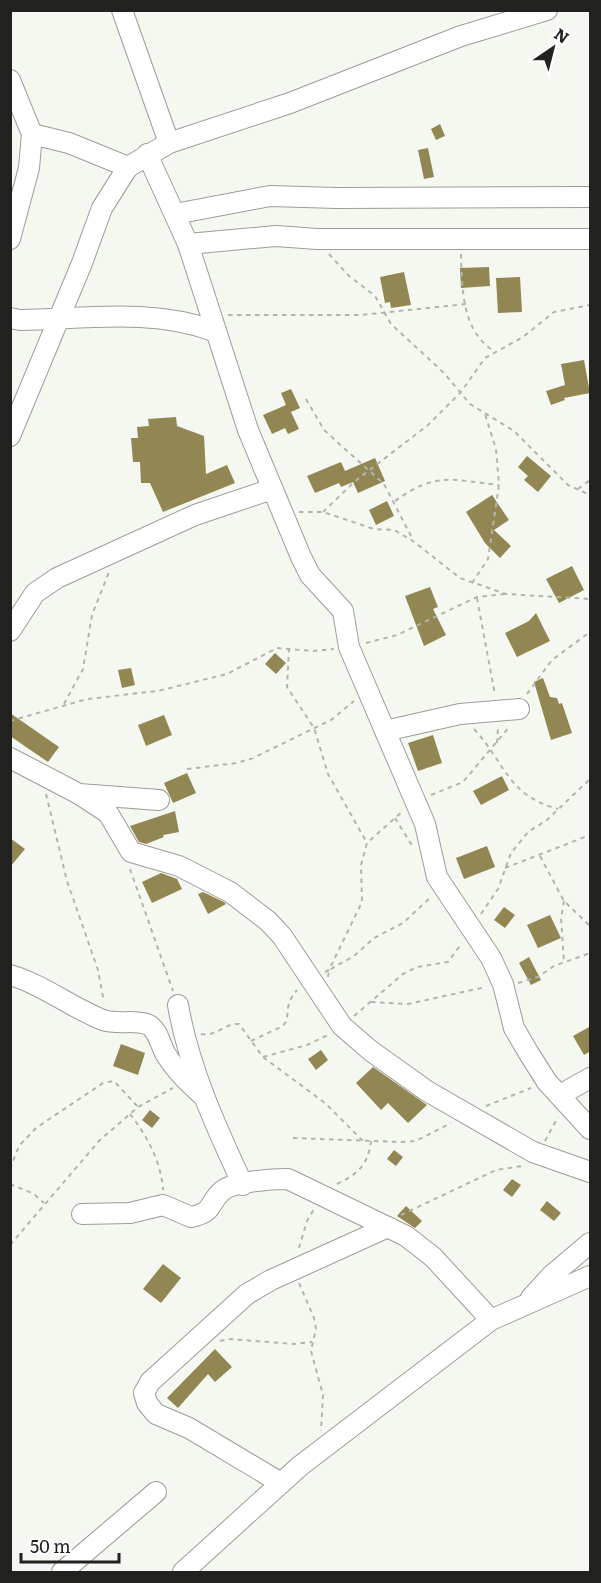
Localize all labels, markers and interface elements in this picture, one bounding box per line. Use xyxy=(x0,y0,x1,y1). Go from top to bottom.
north arrow xyxy=(523,18,583,78)
text: N xyxy=(550,21,575,49)
scale bar xyxy=(21,1526,118,1564)
text: 50 m xyxy=(30,1532,71,1559)

